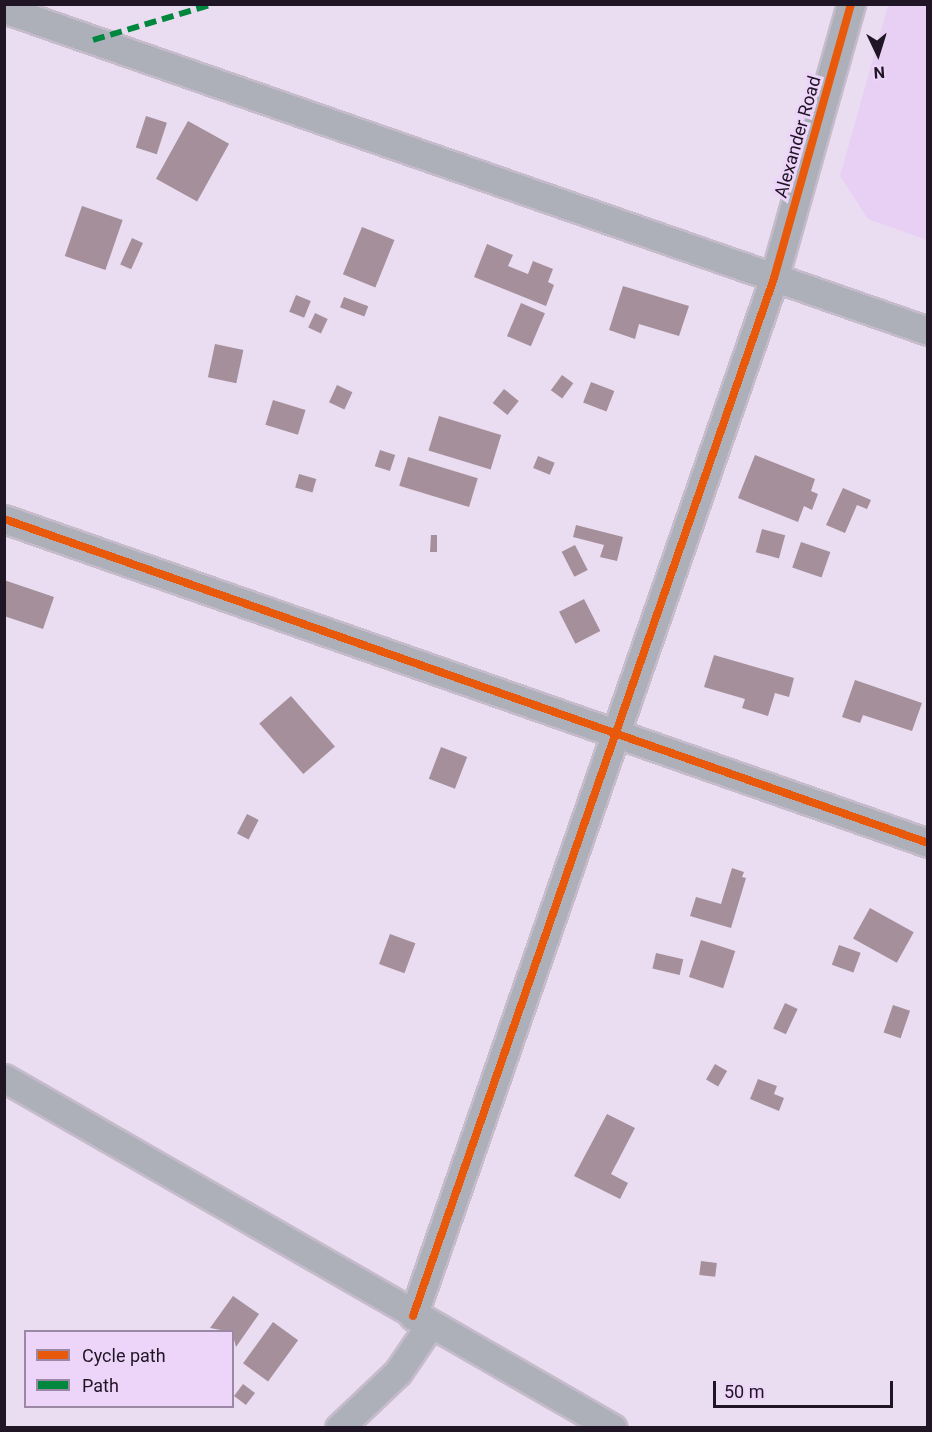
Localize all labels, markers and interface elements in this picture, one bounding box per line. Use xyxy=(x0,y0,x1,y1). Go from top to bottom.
north arrow xyxy=(848,24,908,84)
text: N xyxy=(873,63,886,82)
street label: Alexander Road xyxy=(770,74,826,200)
legend xyxy=(24,1330,234,1408)
text: Cycle path xyxy=(82,1345,166,1366)
scale bar xyxy=(716,1369,896,1407)
text: Path xyxy=(82,1375,119,1396)
text: 50 m xyxy=(724,1381,764,1402)

